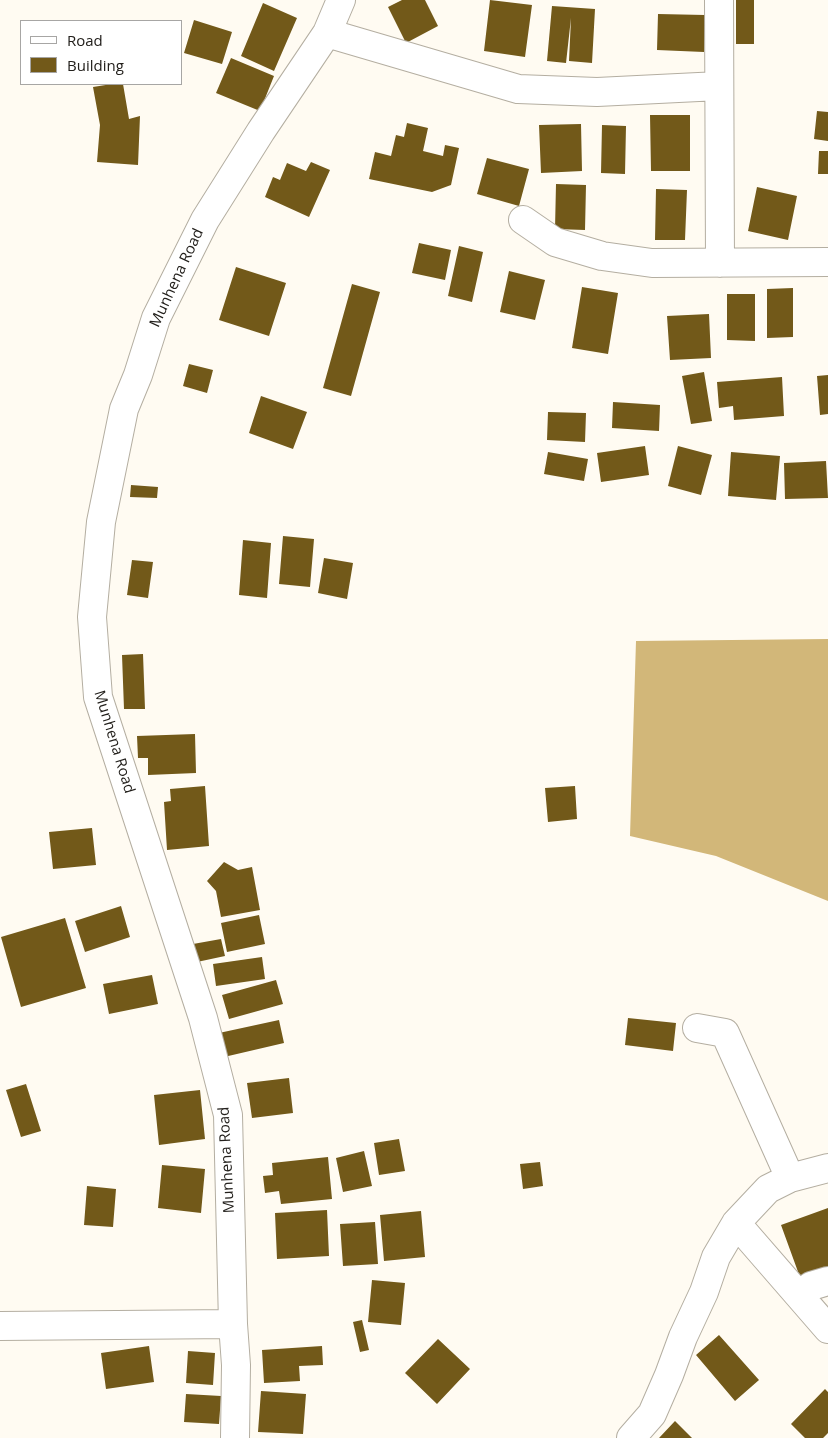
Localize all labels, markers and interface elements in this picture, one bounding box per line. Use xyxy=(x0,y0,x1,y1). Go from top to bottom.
legend xyxy=(20,20,182,85)
text: Road xyxy=(67,30,103,50)
text: Building xyxy=(67,55,124,75)
street label: Munhena Road xyxy=(146,226,208,330)
street label: Munhena Road xyxy=(90,688,138,796)
street label: Munhena Road xyxy=(215,1106,239,1214)

